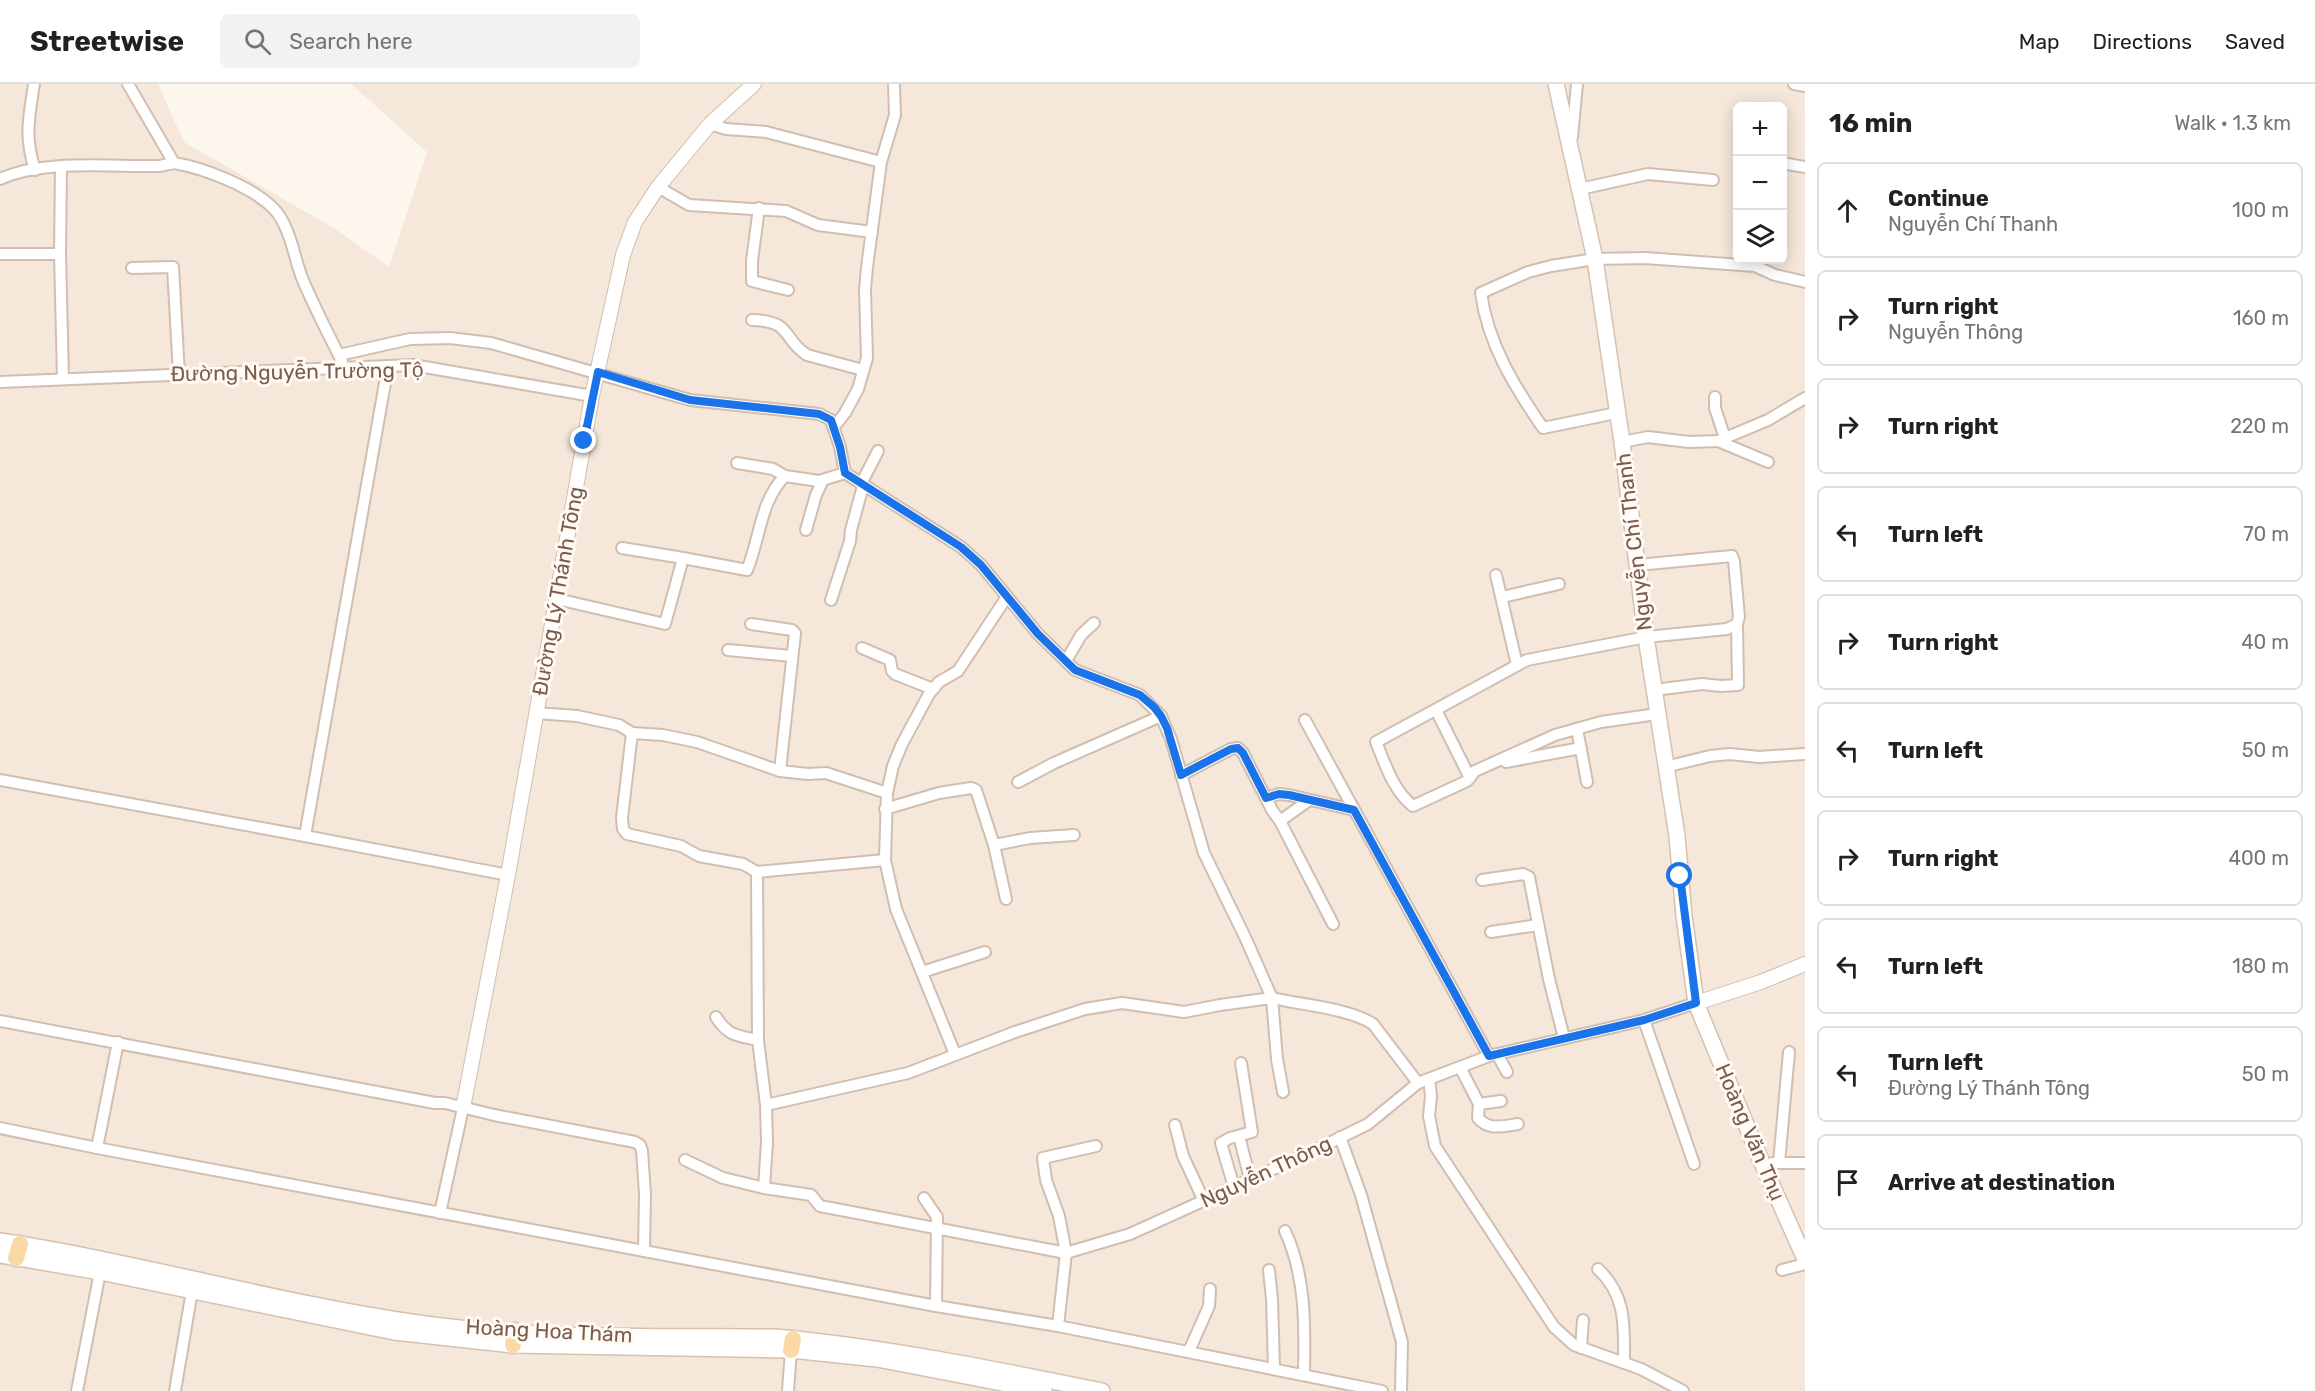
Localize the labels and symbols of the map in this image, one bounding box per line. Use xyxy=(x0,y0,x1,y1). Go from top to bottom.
street label: Đường Nguyễn Trường Tộ xyxy=(170,357,424,386)
route end xyxy=(570,427,596,453)
street label: Nguyễn Chí Thanh xyxy=(1610,452,1657,632)
street label: Đường Lý Thánh Tông xyxy=(527,484,588,698)
route start xyxy=(1666,862,1692,888)
street label: Hoàng Văn Thụ xyxy=(1710,1060,1791,1204)
street label: Nguyễn Thông xyxy=(1196,1130,1335,1213)
street label: Hoàng Hoa Thám xyxy=(465,1314,633,1347)

